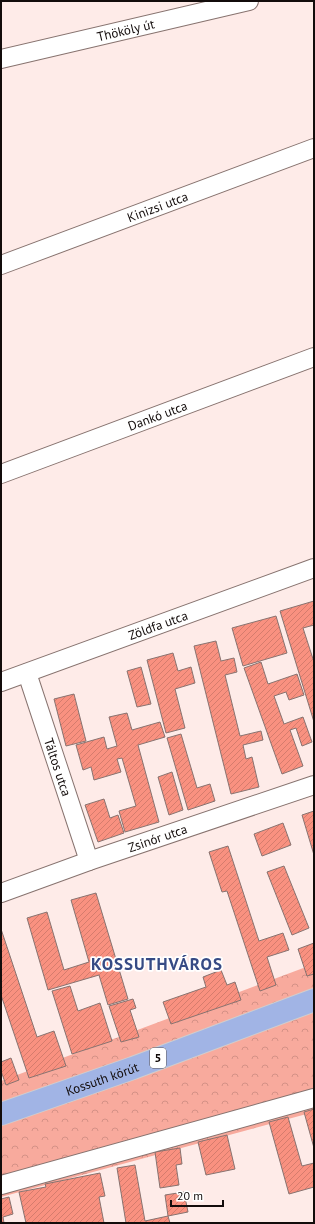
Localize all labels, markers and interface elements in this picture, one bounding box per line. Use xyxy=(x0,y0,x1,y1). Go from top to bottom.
street label: Thököly út xyxy=(95,15,157,45)
street label: Kinizsi utca xyxy=(125,188,191,226)
street label: Dankó utca xyxy=(125,397,190,435)
street label: Zöldfa utca xyxy=(126,607,190,644)
street label: Táltos utca xyxy=(40,736,75,798)
street label: Zsinór utca xyxy=(126,820,190,856)
district label: KOSSUTHVÁROS xyxy=(91,953,223,975)
road number: 5 xyxy=(150,1048,166,1068)
street label: Kossuth körút xyxy=(63,1058,142,1100)
scale bar xyxy=(171,1182,223,1208)
text: 20 m xyxy=(177,1188,203,1203)

